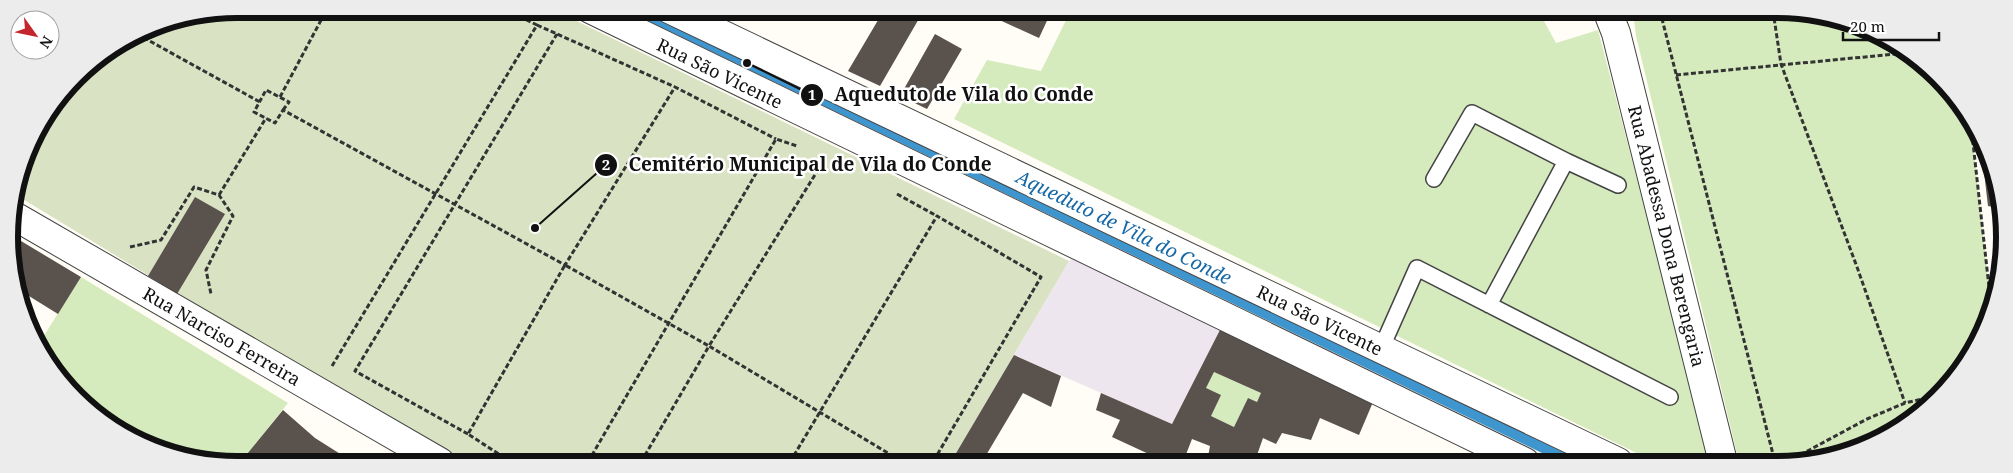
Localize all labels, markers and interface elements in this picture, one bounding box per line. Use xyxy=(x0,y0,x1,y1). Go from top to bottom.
north arrow xyxy=(10,10,60,60)
scale bar xyxy=(1843,10,1939,42)
text: 20 m xyxy=(1850,16,1885,36)
street label: Rua São Vicente xyxy=(653,32,787,114)
text: N xyxy=(35,33,57,52)
callout: Aqueduto de Vila do Conde xyxy=(799,78,1103,112)
text: Aqueduto de Vila do Conde xyxy=(834,81,1094,107)
text: 1 xyxy=(808,84,816,104)
street label: Rua Abadessa Dona Berengaria xyxy=(1623,103,1711,369)
callout: Cemitério Municipal de Vila do Conde xyxy=(594,148,1002,182)
text: Cemitério Municipal de Vila do Conde xyxy=(628,151,992,177)
text: 2 xyxy=(602,154,610,174)
water label: Aqueduto de Vila do Conde xyxy=(1010,163,1236,291)
street label: Rua São Vicente xyxy=(1253,279,1387,361)
street label: Rua Narciso Ferreira xyxy=(139,281,305,391)

